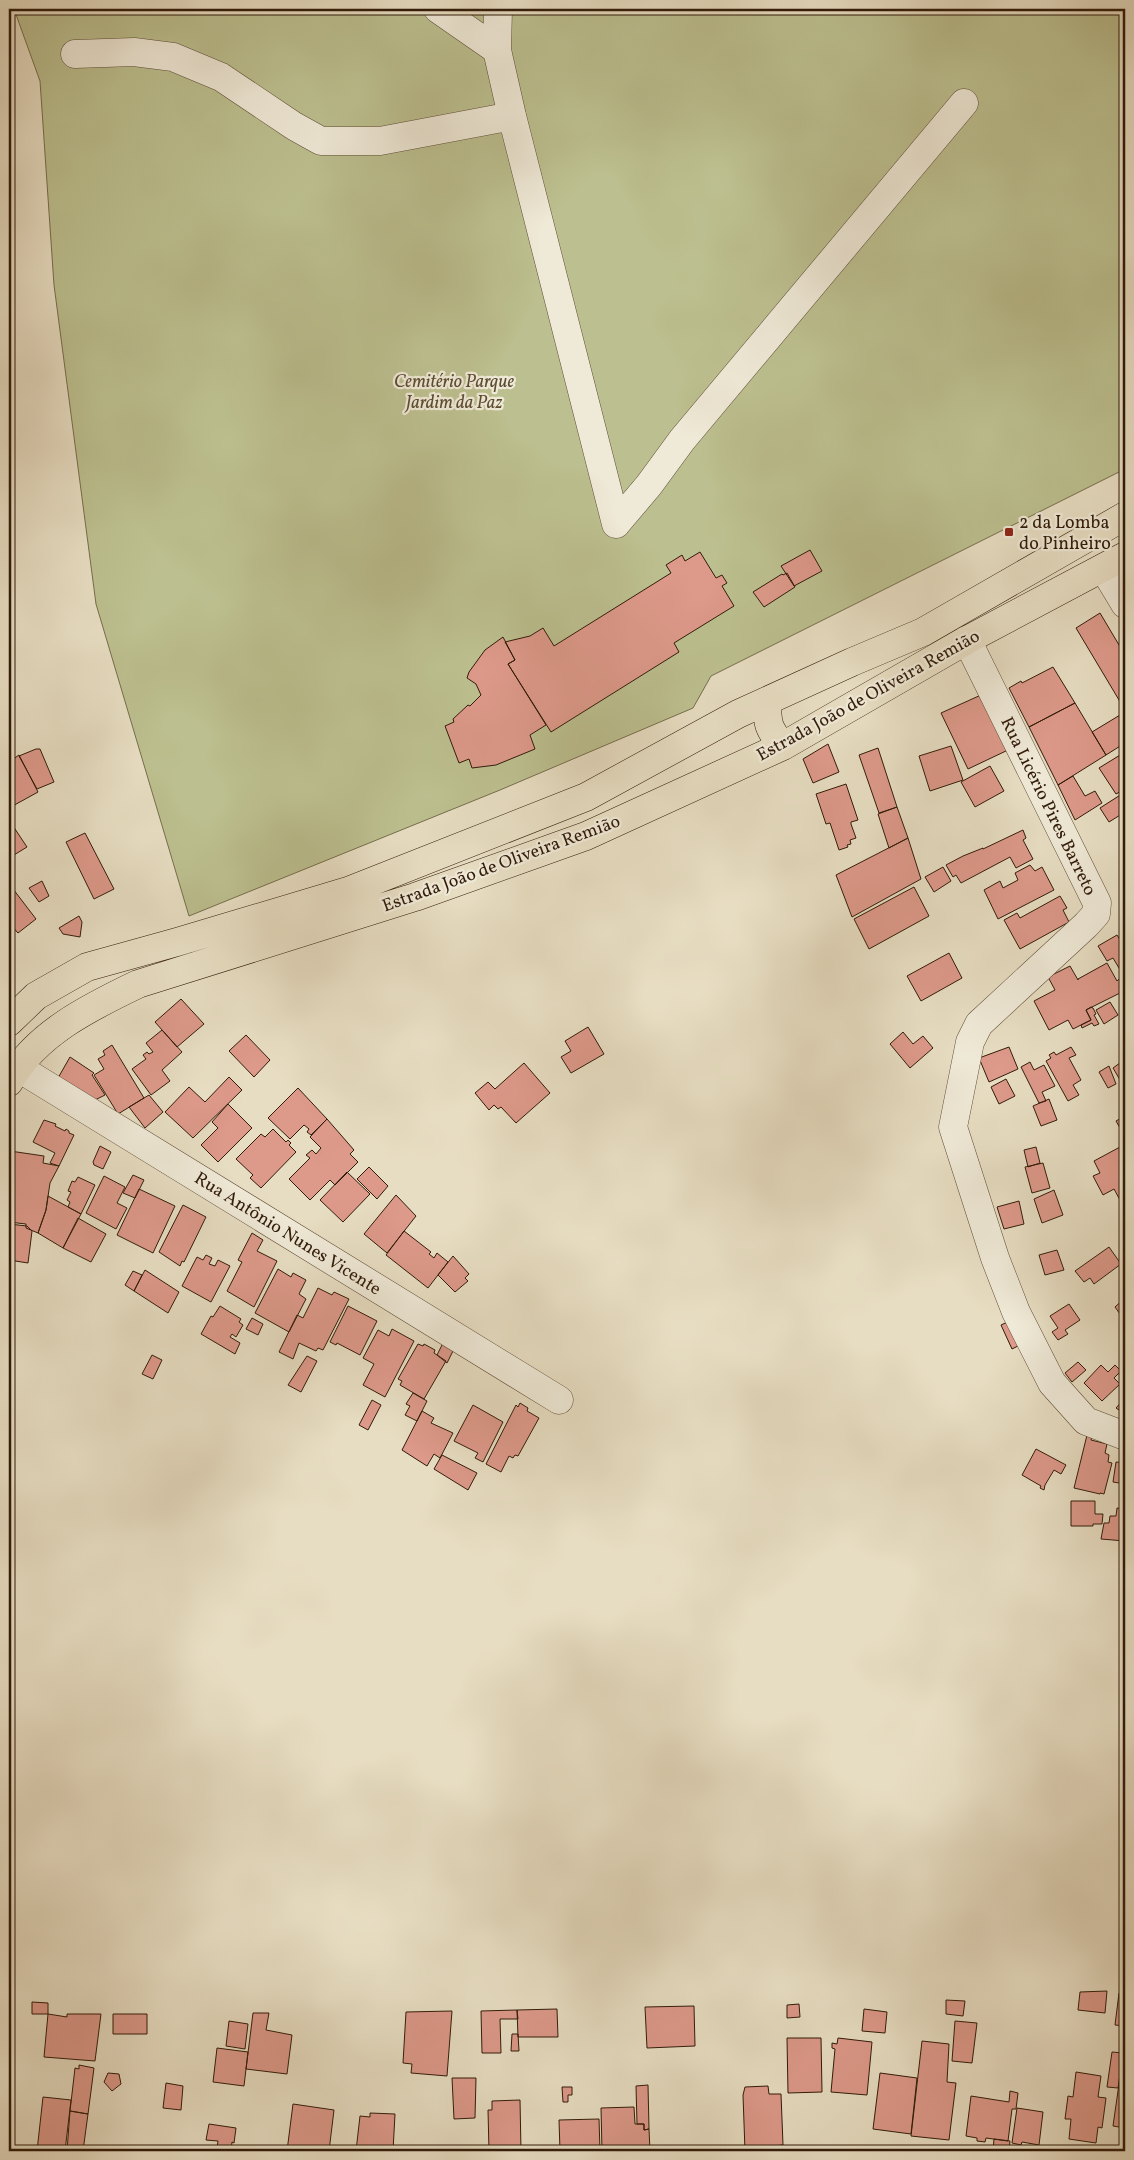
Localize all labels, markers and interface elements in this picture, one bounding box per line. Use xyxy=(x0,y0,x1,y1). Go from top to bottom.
park label: Cemitério Parque Jardim da Paz xyxy=(394,370,515,416)
place label: 2 da Lomba do Pinheiro xyxy=(1019,511,1111,557)
marker: 2 da Lomba do Pinheiro xyxy=(1003,526,1015,538)
street label: Estrada João de Oliveira Remião xyxy=(753,624,985,768)
street label: Rua Licério Pires Barreto xyxy=(993,713,1102,900)
street label: Estrada João de Oliveira Remião xyxy=(379,810,624,919)
street label: Rua Antônio Nunes Vicente xyxy=(189,1166,385,1302)

